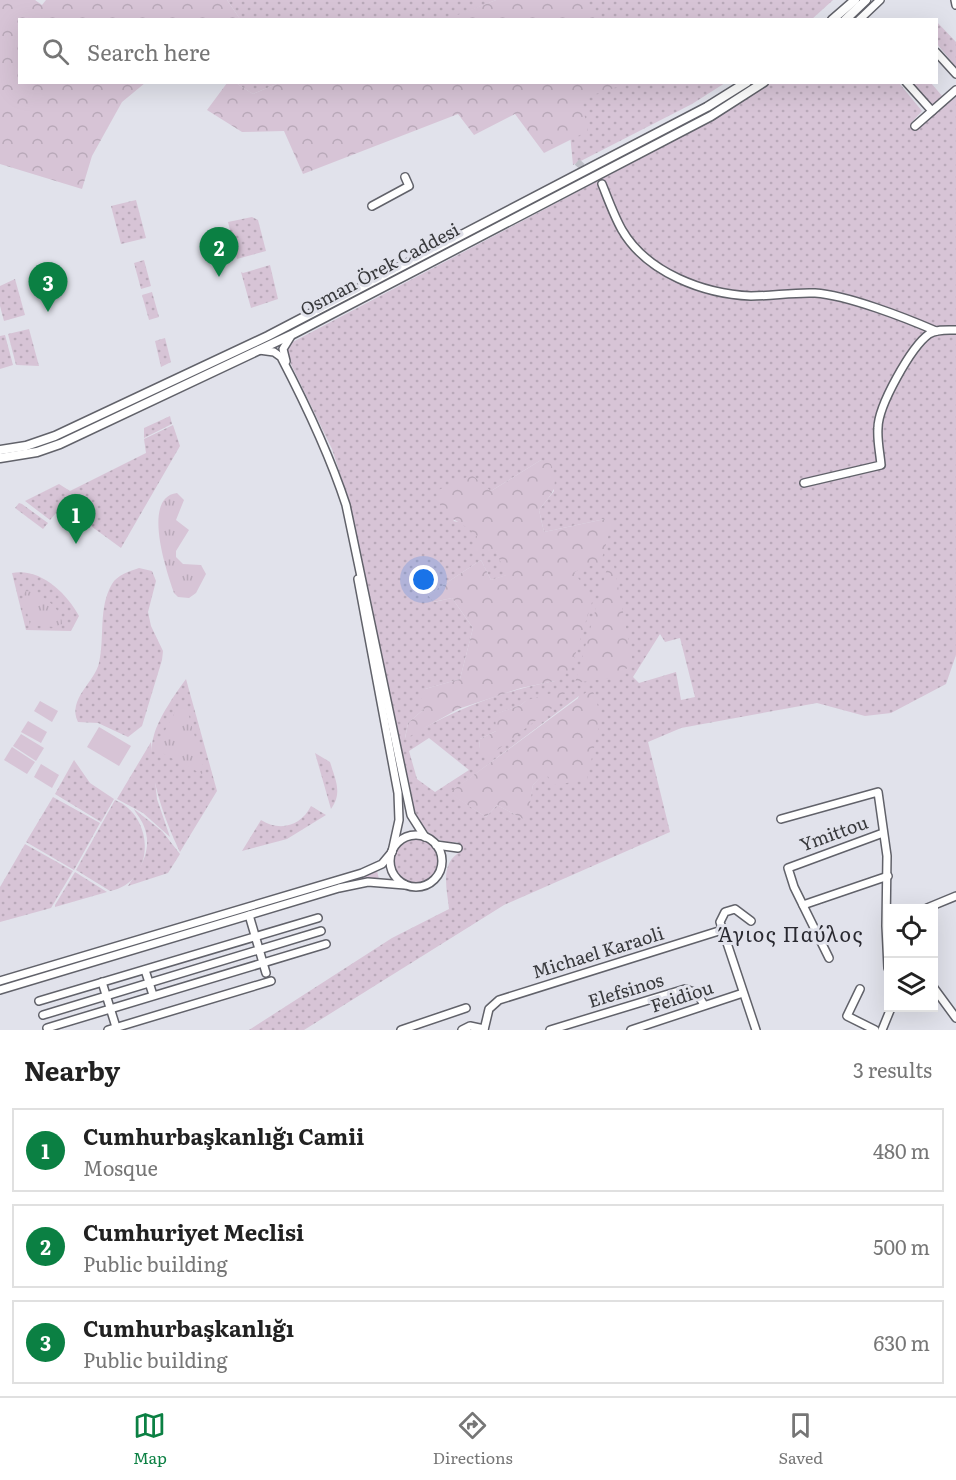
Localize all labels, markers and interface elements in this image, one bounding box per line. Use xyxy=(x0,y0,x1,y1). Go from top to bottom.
search box xyxy=(18,18,938,84)
icon: search xyxy=(39,35,72,68)
text: Search here xyxy=(87,35,210,68)
street label: Osman Örek Caddesi xyxy=(295,215,464,322)
pin: 2 xyxy=(200,228,238,277)
pin: 3 xyxy=(28,262,68,312)
pin: 1 xyxy=(56,494,96,544)
your location xyxy=(409,565,438,594)
street label: Ymittou xyxy=(796,808,871,857)
map controls xyxy=(884,904,938,1012)
button: locate xyxy=(884,904,938,958)
district label: Άγιος Παύλος xyxy=(718,918,864,948)
street label: Michael Karaoli xyxy=(529,919,667,984)
button: layers xyxy=(884,958,938,1012)
street label: Elefsinos xyxy=(584,965,667,1014)
street label: Feidiou xyxy=(647,973,716,1018)
text: Nearby xyxy=(24,1050,120,1089)
text: 3 results xyxy=(853,1054,932,1084)
text: Cumhurbaşkanlığı Camii xyxy=(83,1119,364,1152)
text: 1 xyxy=(41,1135,50,1165)
text: 480 m xyxy=(873,1135,930,1165)
text: Mosque xyxy=(83,1152,158,1182)
text: Cumhuriyet Meclisi xyxy=(83,1215,304,1248)
text: 2 xyxy=(40,1231,51,1261)
text: 500 m xyxy=(873,1231,930,1261)
text: Public building xyxy=(83,1248,228,1278)
text: Cumhurbaşkanlığı xyxy=(83,1311,294,1344)
text: 3 xyxy=(40,1327,51,1357)
text: 630 m xyxy=(873,1327,930,1357)
text: Public building xyxy=(83,1344,228,1374)
tab: Map xyxy=(133,1409,167,1469)
tab: Directions xyxy=(433,1409,513,1469)
tab: Saved xyxy=(779,1409,823,1469)

